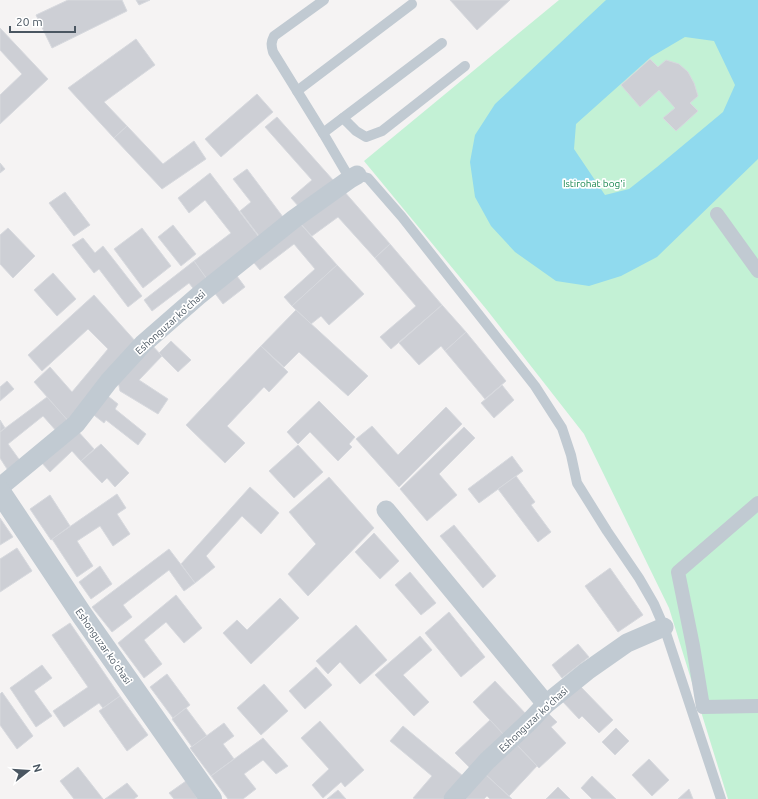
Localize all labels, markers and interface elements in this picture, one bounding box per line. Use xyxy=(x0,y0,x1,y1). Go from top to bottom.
scale bar xyxy=(10,8,75,34)
text: 20 m xyxy=(16,15,43,28)
park label: Istirohat bog'i xyxy=(563,178,625,189)
street label: Eshonguzar ko'chasi xyxy=(133,288,207,356)
street label: Eshonguzar ko'chasi xyxy=(73,606,134,686)
street label: Eshonguzar ko'chasi xyxy=(497,685,570,754)
north arrow xyxy=(8,751,48,791)
text: N xyxy=(31,762,45,774)

